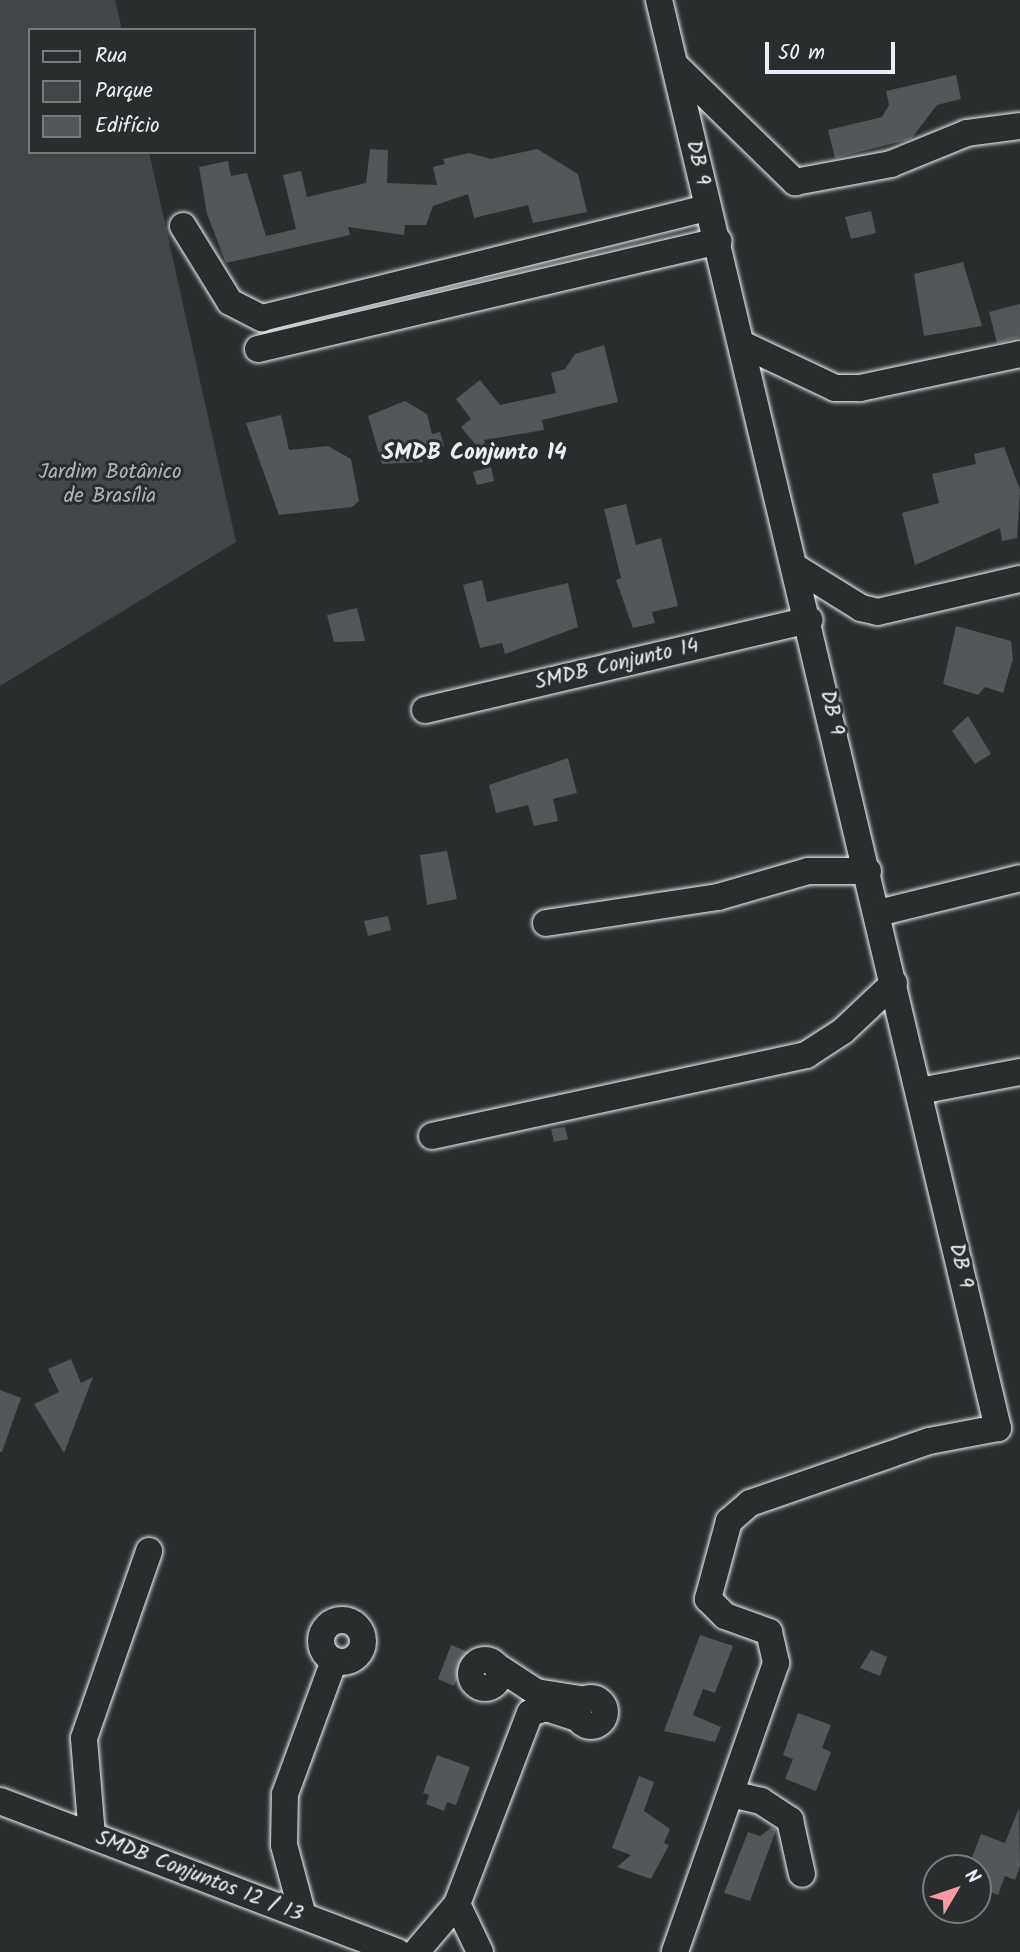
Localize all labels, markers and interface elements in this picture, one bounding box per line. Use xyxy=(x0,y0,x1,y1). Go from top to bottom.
legend xyxy=(28,28,256,154)
scale bar xyxy=(768,28,898,72)
text: 50 m xyxy=(778,37,825,70)
text: Rua xyxy=(95,40,127,73)
text: Parque xyxy=(95,75,153,108)
text: Edifício xyxy=(95,110,160,143)
street label: DB 9 xyxy=(680,138,714,188)
district label: SMDB Conjunto 14 xyxy=(381,439,567,467)
park label: Jardim Botânico de Brasília xyxy=(38,460,182,510)
street label: SMDB Conjunto 14 xyxy=(533,634,701,696)
street label: DB 9 xyxy=(814,688,848,738)
street label: DB 9 xyxy=(943,1241,977,1291)
street label: SMDB Conjuntos 12 / 13 xyxy=(92,1826,306,1928)
north arrow xyxy=(922,1854,992,1924)
text: N xyxy=(956,1863,987,1891)

